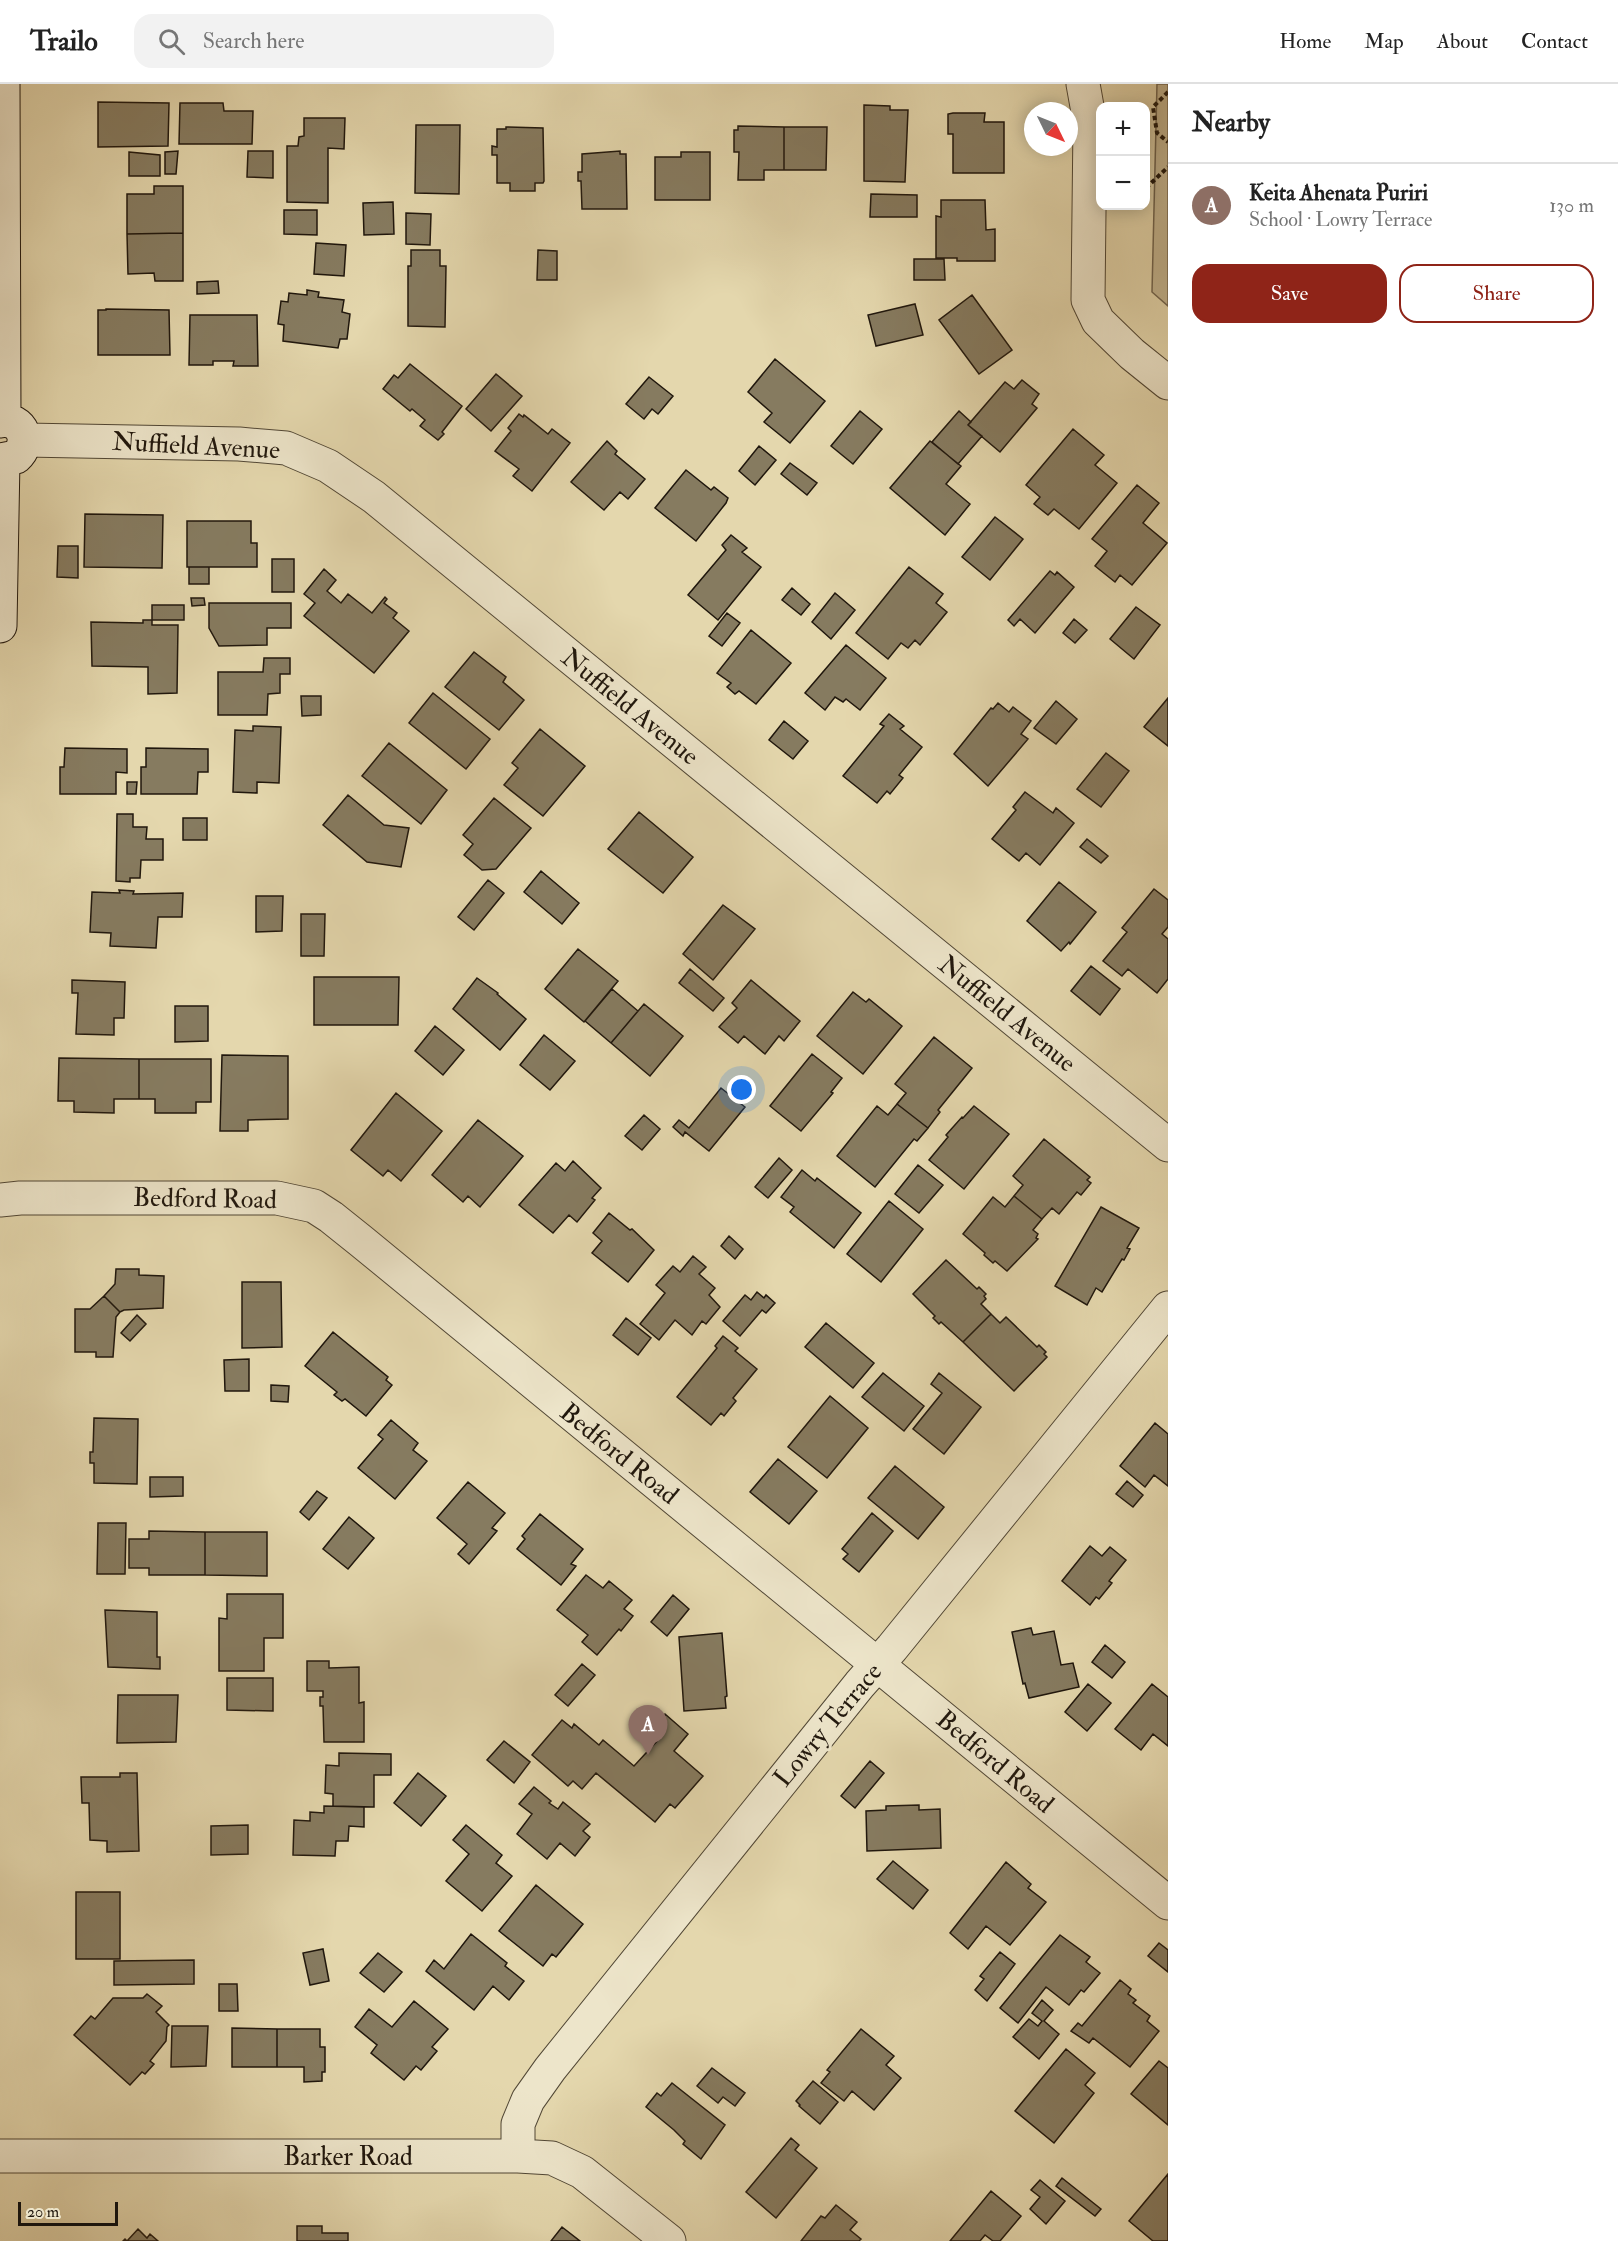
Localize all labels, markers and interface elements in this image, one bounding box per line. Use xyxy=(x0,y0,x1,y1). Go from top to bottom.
search box xyxy=(134,14,554,68)
text: Trailo xyxy=(30,24,98,59)
icon: search xyxy=(155,25,188,58)
text: Search here xyxy=(203,27,304,55)
text: Home xyxy=(1279,28,1331,55)
text: Map xyxy=(1364,28,1404,55)
text: About xyxy=(1437,28,1488,55)
text: Contact xyxy=(1521,28,1588,55)
north arrow xyxy=(1024,102,1078,156)
map controls xyxy=(1096,102,1150,210)
button: + xyxy=(1096,102,1150,156)
text: Nearby xyxy=(1192,107,1270,139)
button: − xyxy=(1096,156,1150,210)
text: Keita Ahenata Puriri xyxy=(1249,179,1428,207)
text: A xyxy=(1205,193,1218,218)
text: 130 m xyxy=(1549,193,1594,218)
text: School · Lowry Terrace xyxy=(1249,207,1432,232)
button: Save xyxy=(1192,264,1387,323)
button: Share xyxy=(1399,264,1594,323)
street label: Nuffield Avenue xyxy=(111,426,281,466)
street label: Nuffield Avenue xyxy=(555,642,705,772)
street label: Nuffield Avenue xyxy=(932,949,1082,1079)
your location xyxy=(727,1075,756,1104)
street label: Bedford Road xyxy=(133,1182,277,1216)
street label: Bedford Road xyxy=(553,1396,685,1512)
street label: Lowry Terrace xyxy=(767,1656,889,1794)
street label: Bedford Road xyxy=(930,1704,1060,1821)
pin: A xyxy=(628,1706,668,1755)
street label: Barker Road xyxy=(283,2141,413,2173)
scale bar xyxy=(18,2199,118,2226)
text: 20 m xyxy=(27,2202,59,2222)

